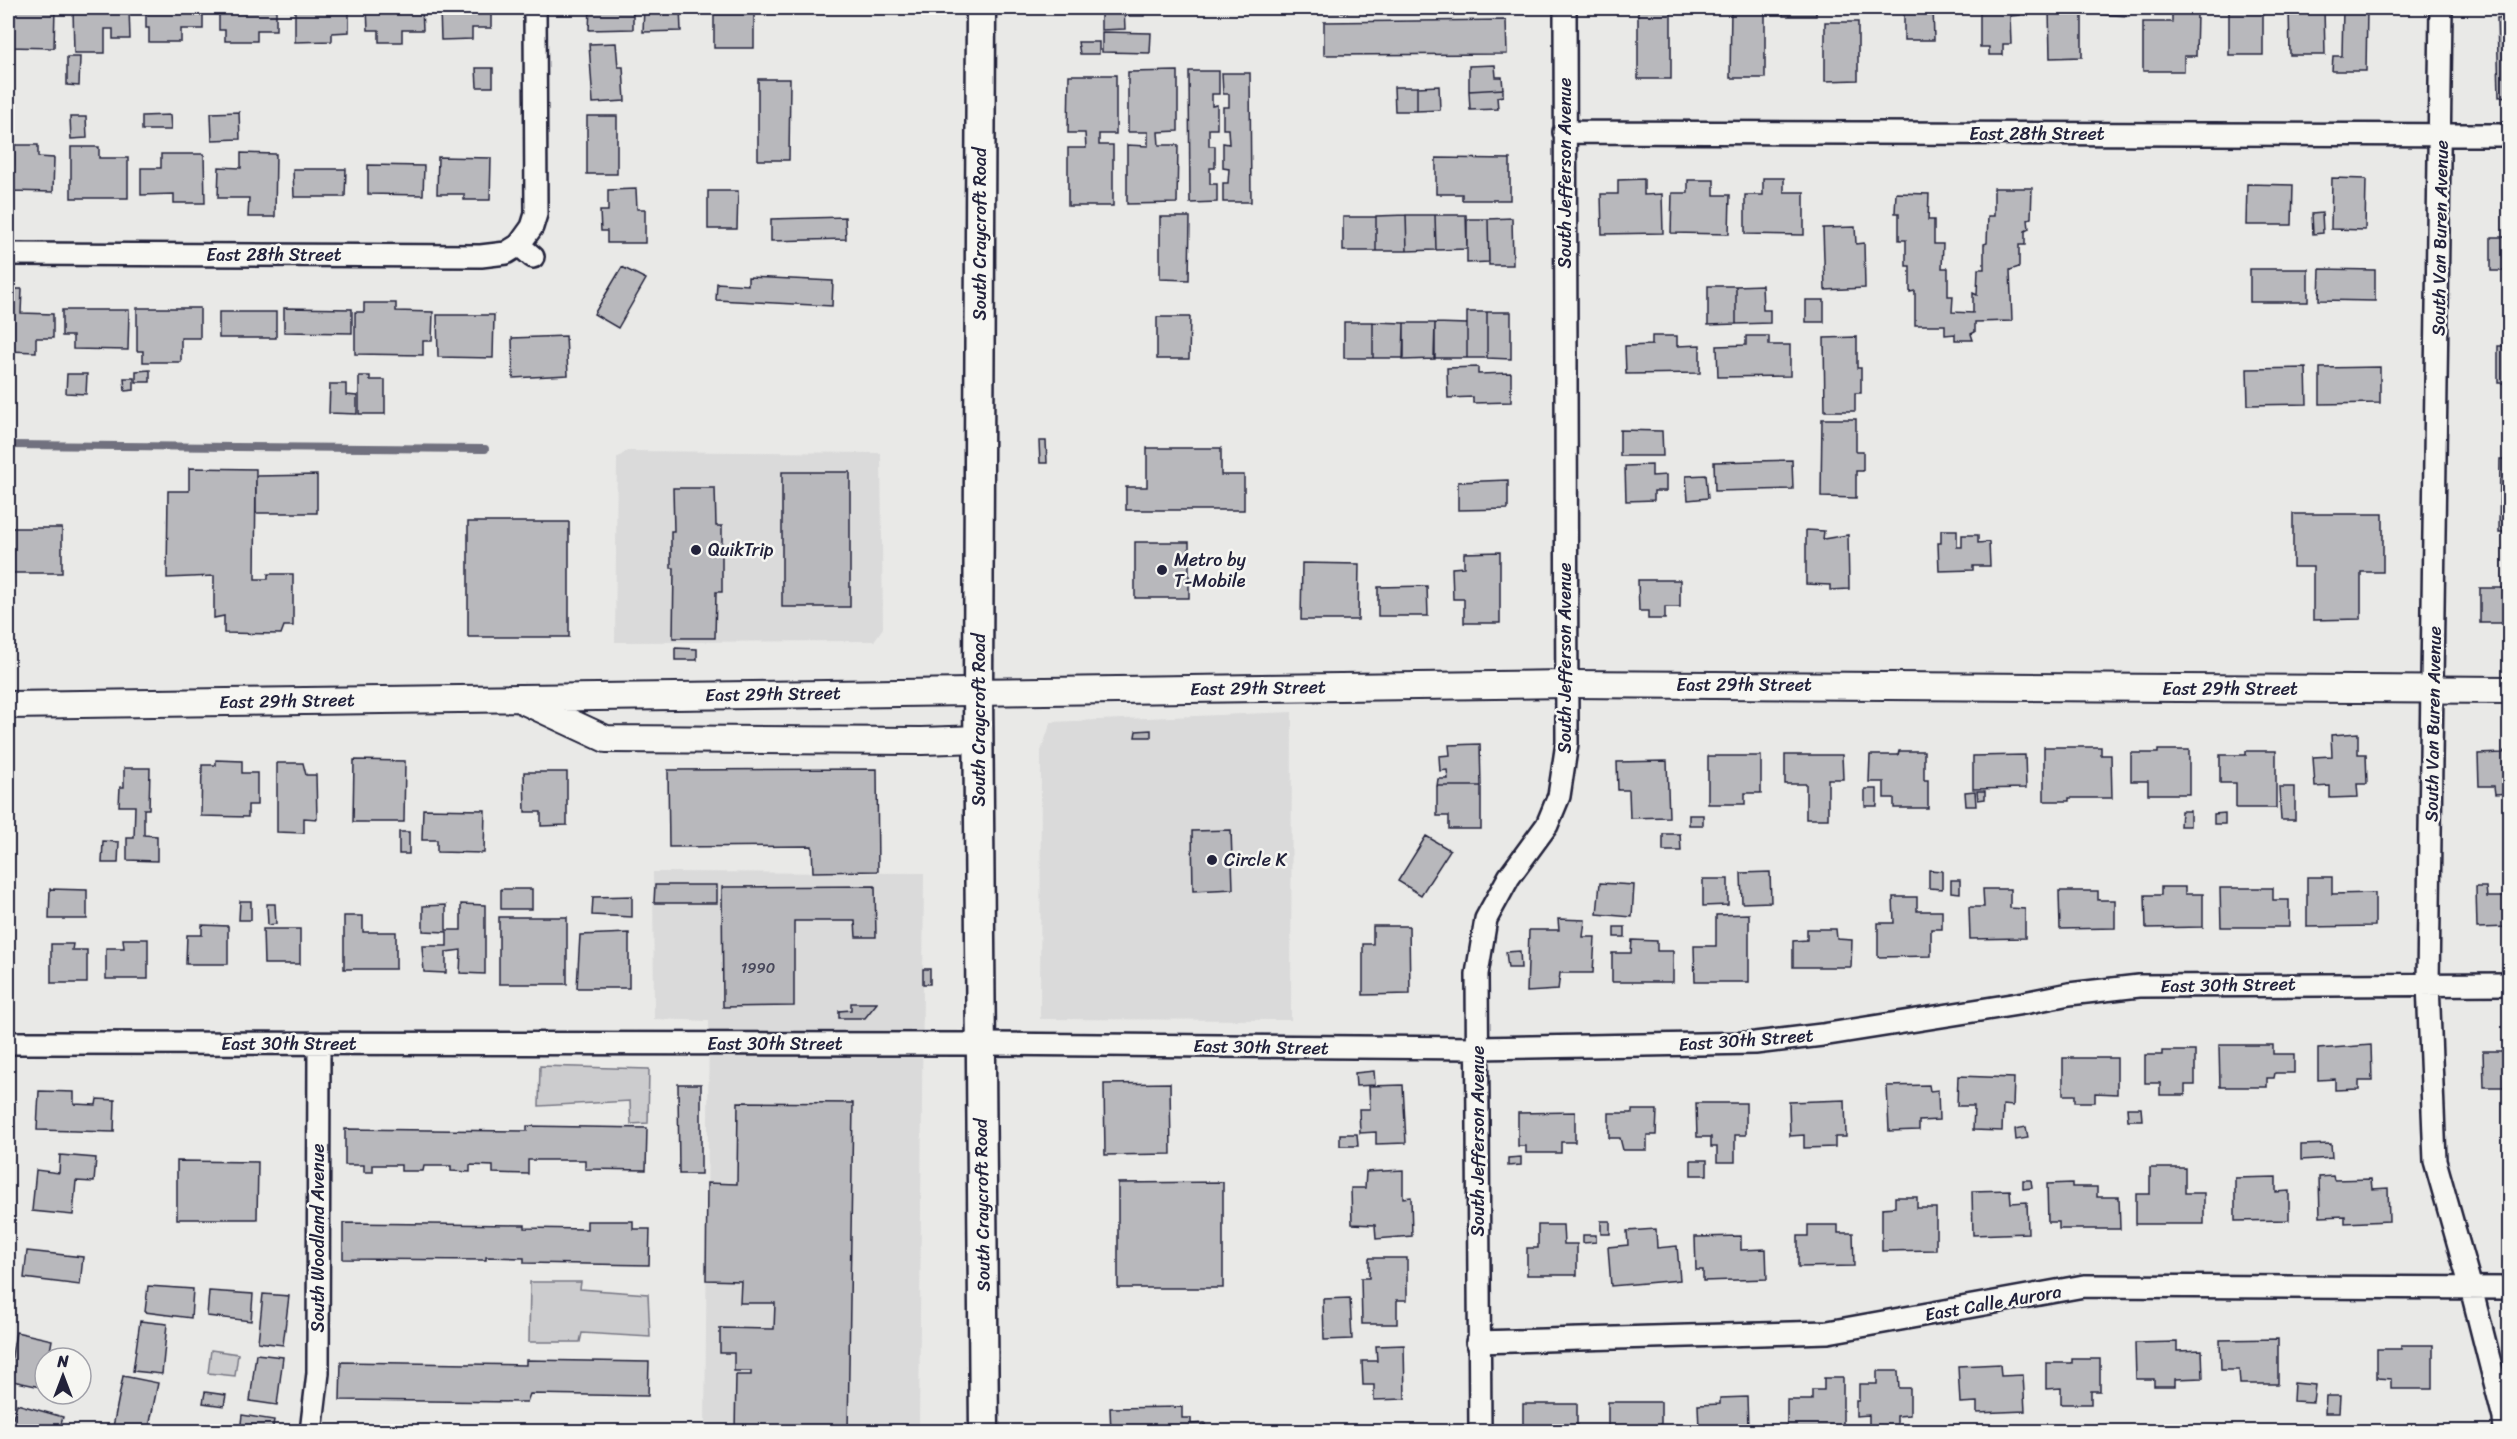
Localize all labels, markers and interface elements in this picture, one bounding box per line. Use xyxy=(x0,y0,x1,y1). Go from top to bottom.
street label: South Jefferson Avenue xyxy=(1549,77,1581,269)
street label: East 28th Street xyxy=(1969,118,2105,150)
street label: South Van Buren Avenue xyxy=(2422,140,2458,336)
street label: South Craycroft Road xyxy=(964,146,996,321)
street label: East 28th Street xyxy=(206,239,342,271)
place label: QuikTrip xyxy=(708,534,774,566)
marker: QuikTrip xyxy=(689,543,703,557)
place label: Metro by T-Mobile xyxy=(1174,544,1247,597)
street label: South Jefferson Avenue xyxy=(1549,562,1581,754)
marker: Metro by T-Mobile xyxy=(1155,563,1169,577)
street label: South Van Buren Avenue xyxy=(2415,626,2451,822)
street label: South Craycroft Road xyxy=(963,632,995,807)
street label: East 29th Street xyxy=(1676,669,1812,701)
street label: East 29th Street xyxy=(1190,671,1326,705)
street label: East 29th Street xyxy=(2162,673,2298,705)
street label: East 29th Street xyxy=(705,677,841,711)
street label: East 29th Street xyxy=(219,684,355,718)
place label: Circle K xyxy=(1224,844,1288,876)
marker: Circle K xyxy=(1205,853,1219,867)
house number: 1990 xyxy=(741,955,775,981)
street label: East 30th Street xyxy=(2160,968,2296,1002)
street label: East 30th Street xyxy=(1677,1019,1815,1061)
street label: East 30th Street xyxy=(221,1028,357,1060)
street label: East 30th Street xyxy=(707,1028,843,1060)
street label: East 30th Street xyxy=(1193,1030,1329,1064)
street label: South Jefferson Avenue xyxy=(1462,1045,1494,1237)
street label: South Craycroft Road xyxy=(964,1117,1000,1292)
street label: South Woodland Avenue xyxy=(302,1143,334,1333)
street label: East Calle Aurora xyxy=(1922,1275,2064,1331)
north arrow xyxy=(33,1346,93,1406)
text: N xyxy=(56,1347,69,1376)

